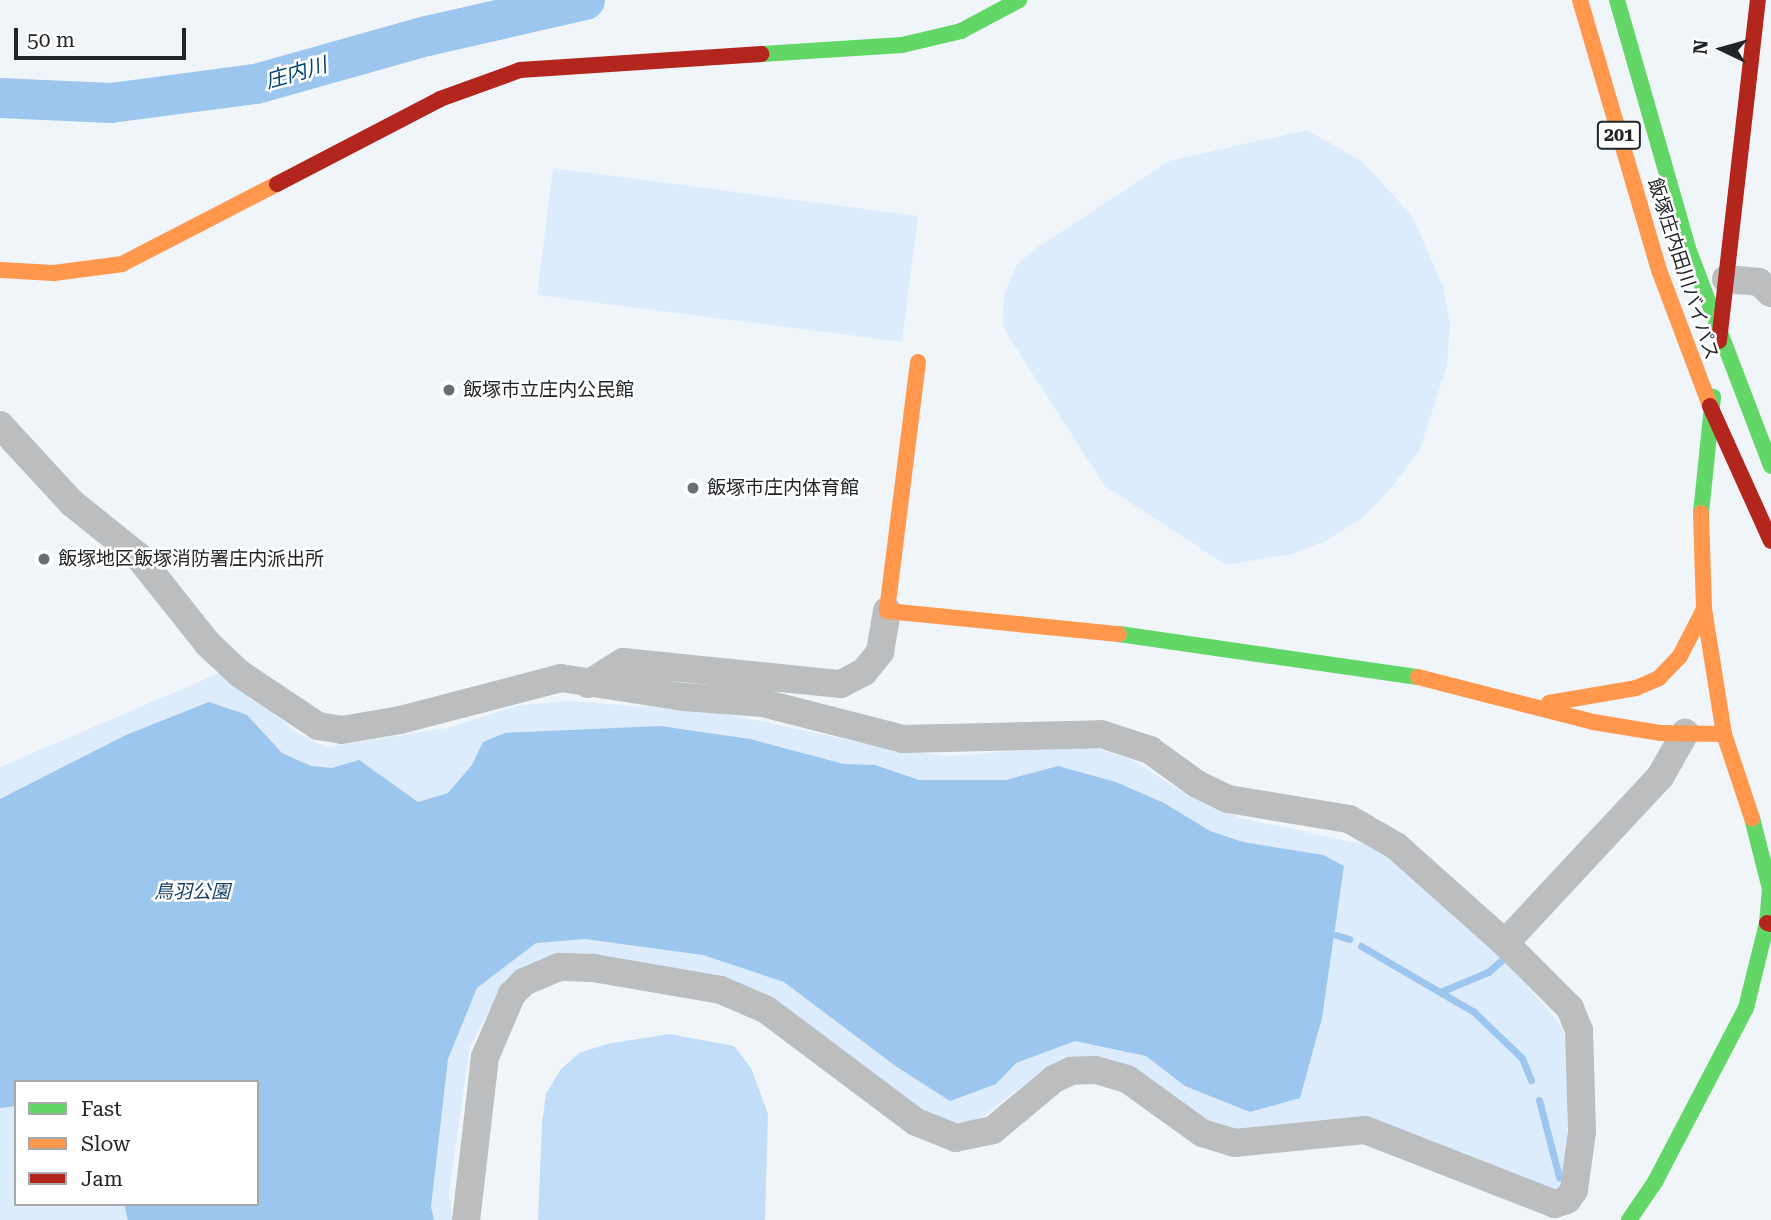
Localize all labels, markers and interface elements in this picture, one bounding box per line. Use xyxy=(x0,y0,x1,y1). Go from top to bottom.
scale bar xyxy=(18,14,189,58)
north arrow xyxy=(1687,14,1757,84)
text: 50 m xyxy=(27,28,75,52)
text: N xyxy=(1688,39,1713,55)
water label: 庄内川 xyxy=(262,52,330,94)
road number: 201 xyxy=(1596,120,1642,150)
street label: 飯塚庄内田川バイパス xyxy=(1643,175,1723,363)
place label: 飯塚市立庄内公民館 xyxy=(463,379,634,401)
marker: 飯塚市立庄内公民館 xyxy=(441,382,457,398)
place label: 飯塚市庄内体育館 xyxy=(707,477,859,499)
marker: 飯塚市庄内体育館 xyxy=(685,480,701,496)
place label: 飯塚地区飯塚消防署庄内派出所 xyxy=(58,548,324,570)
marker: 飯塚地区飯塚消防署庄内派出所 xyxy=(36,551,52,567)
park label: 鳥羽公園 xyxy=(154,881,230,903)
legend xyxy=(14,1080,259,1206)
text: Fast xyxy=(81,1097,122,1121)
text: Slow xyxy=(81,1132,130,1156)
text: Jam xyxy=(81,1167,123,1191)

